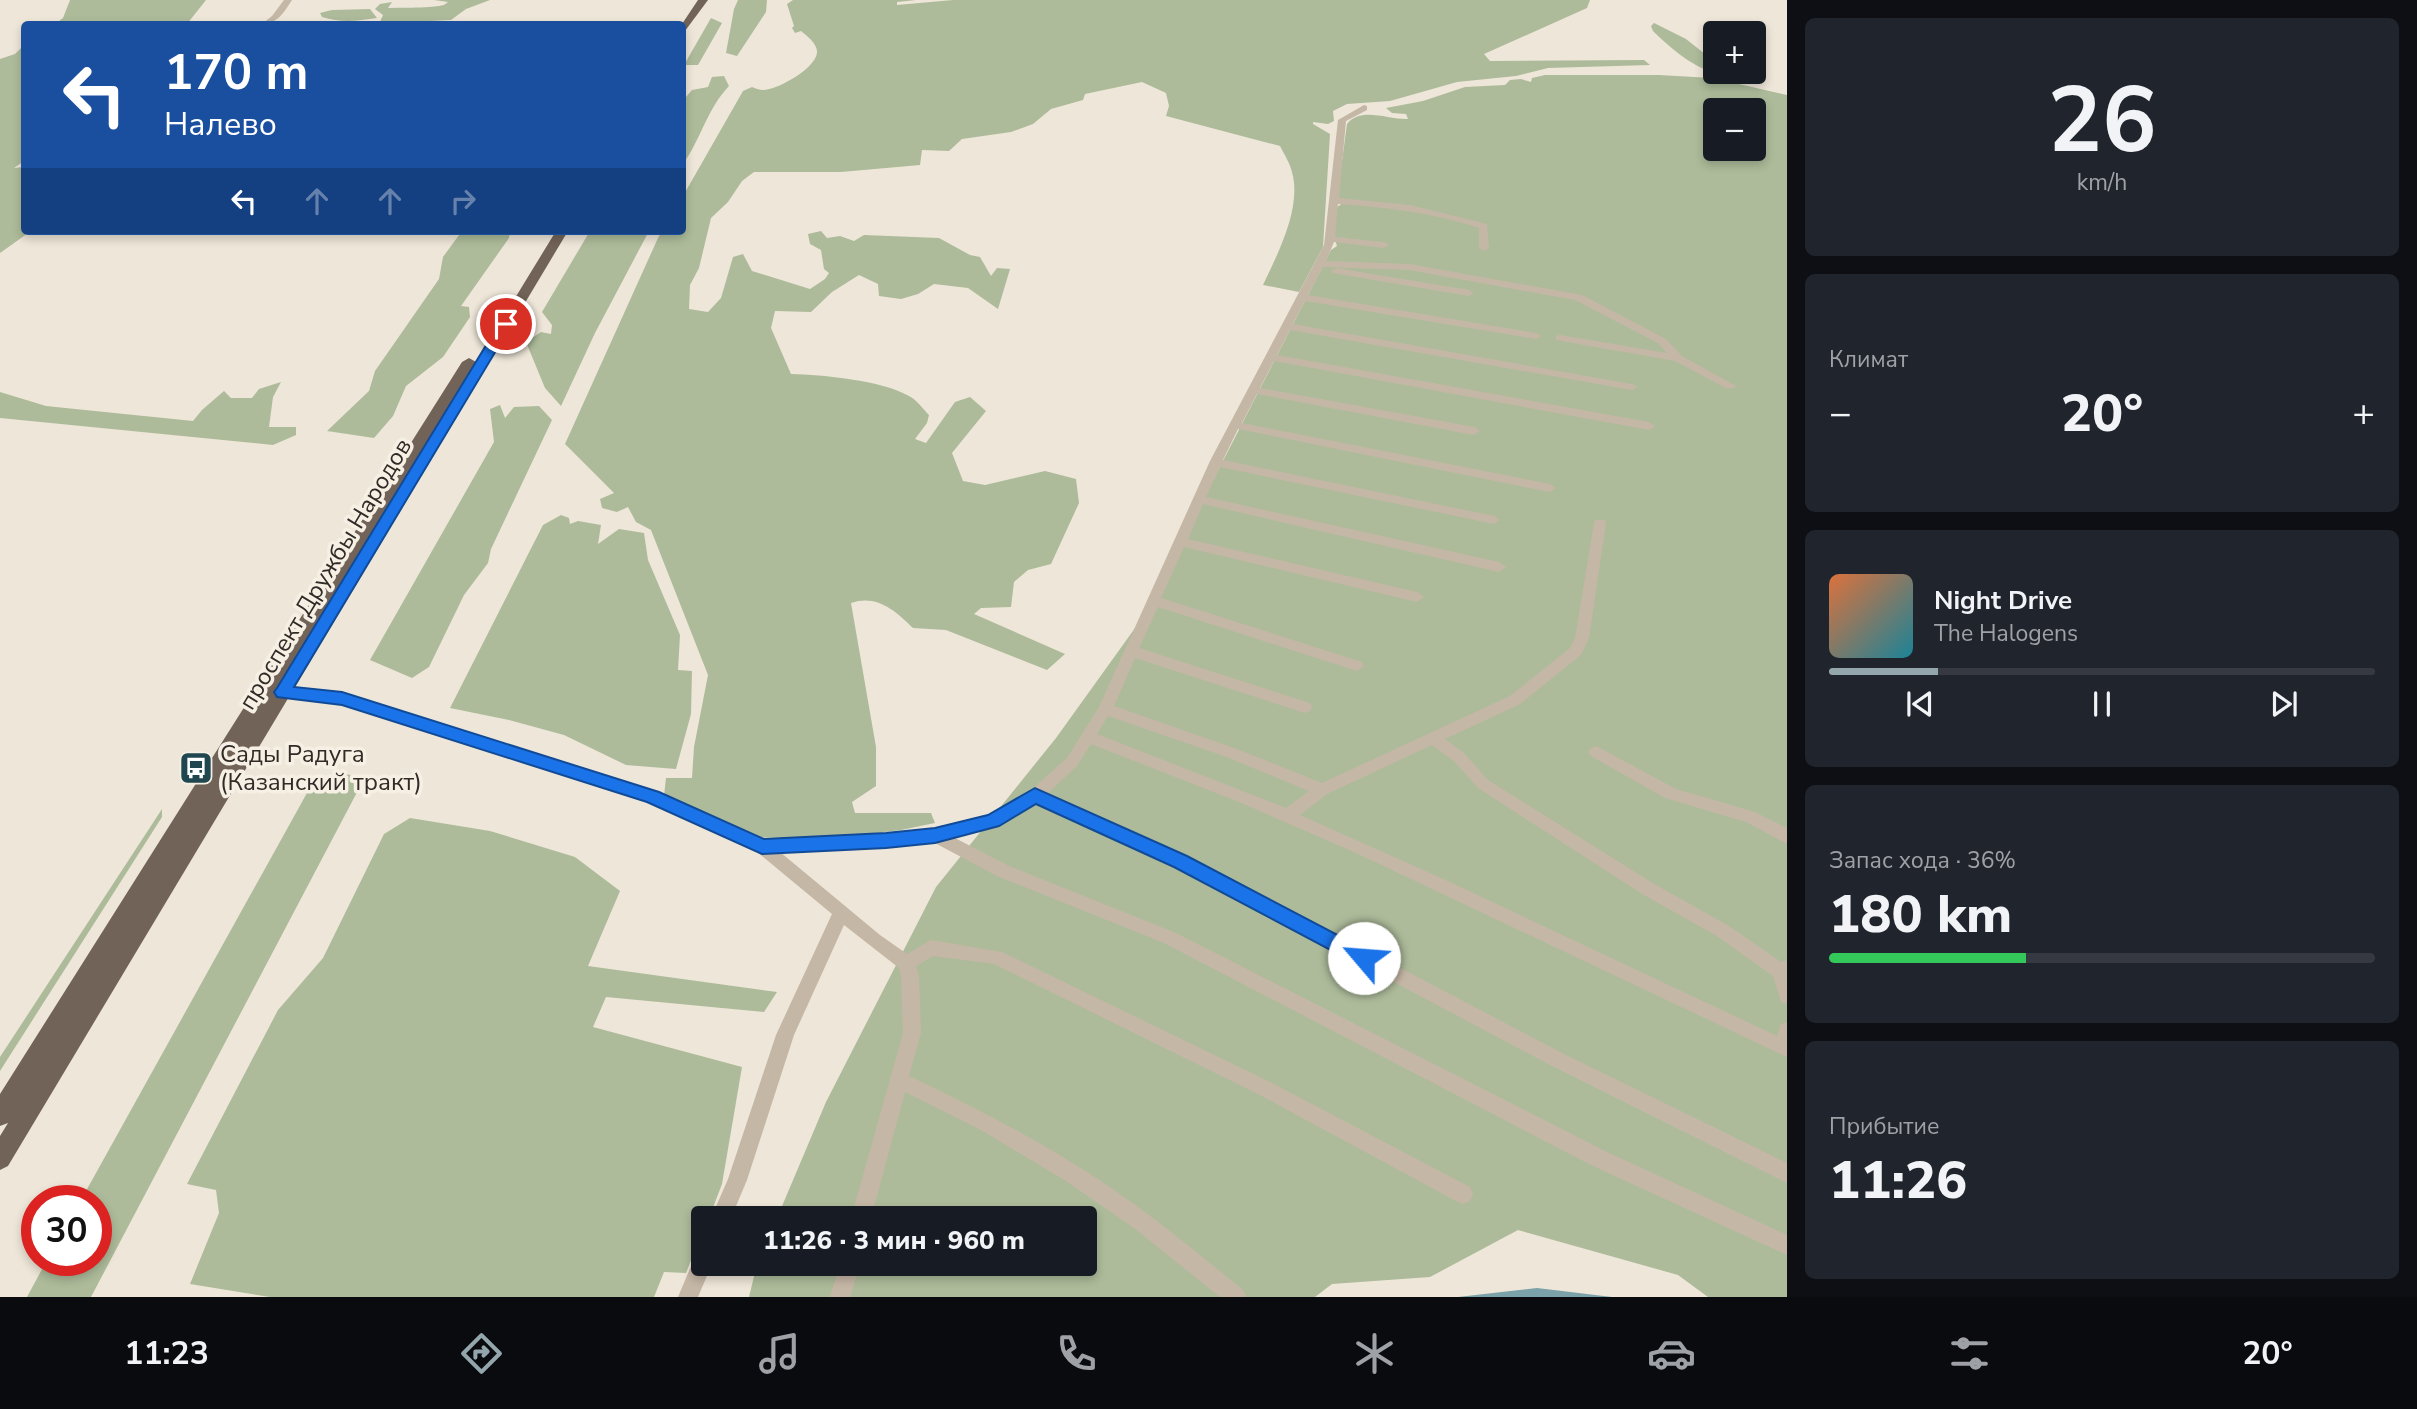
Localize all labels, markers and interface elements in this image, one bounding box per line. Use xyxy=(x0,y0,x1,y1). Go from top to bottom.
map controls xyxy=(1703,21,1766,161)
button: + xyxy=(1703,21,1766,84)
text: 170 m xyxy=(164,39,308,106)
icon: left xyxy=(49,49,140,140)
text: 26 xyxy=(2047,59,2157,183)
button: − xyxy=(1703,98,1766,161)
text: Налево xyxy=(164,103,277,146)
text: km/h xyxy=(2077,167,2127,198)
icon: left xyxy=(225,182,263,220)
icon: ahead xyxy=(298,182,336,220)
icon: ahead xyxy=(371,182,409,220)
icon: right xyxy=(444,182,482,220)
pin xyxy=(476,294,536,354)
icon: arrive xyxy=(487,305,525,343)
text: Климат xyxy=(1829,344,1908,375)
text: 20° xyxy=(2061,378,2143,449)
text: − xyxy=(1829,388,1852,439)
text: + xyxy=(2352,388,2375,439)
street label: проспект Дружбы Народов xyxy=(231,432,419,716)
text: Night Drive xyxy=(1934,583,2072,618)
text: The Halogens xyxy=(1934,618,2078,649)
icon: previous xyxy=(1901,685,1939,723)
icon: pause xyxy=(2083,685,2121,723)
icon: next xyxy=(2265,685,2303,723)
place label: Сады Радуга (Казанский тракт) xyxy=(220,738,422,798)
bus stop icon: Сады Радуга (Казанский тракт) xyxy=(177,749,215,787)
text: Запас хода · 36% xyxy=(1829,845,2016,876)
text: 180 km xyxy=(1829,879,2012,950)
position arrow xyxy=(1327,921,1401,995)
text: Прибытие xyxy=(1829,1111,1939,1142)
text: 11:26 xyxy=(1829,1145,1967,1216)
speed limit sign: 30 xyxy=(21,1185,112,1276)
text: 11:26 · 3 мин · 960 m xyxy=(763,1223,1025,1258)
icon: directions xyxy=(457,1329,506,1378)
icon: music xyxy=(755,1329,804,1378)
icon: phone xyxy=(1052,1329,1101,1378)
icon: climate xyxy=(1350,1329,1399,1378)
icon: car xyxy=(1647,1329,1696,1378)
icon: filters xyxy=(1945,1329,1994,1378)
text: 11:23 xyxy=(124,1332,209,1375)
text: 20° xyxy=(2242,1332,2293,1375)

